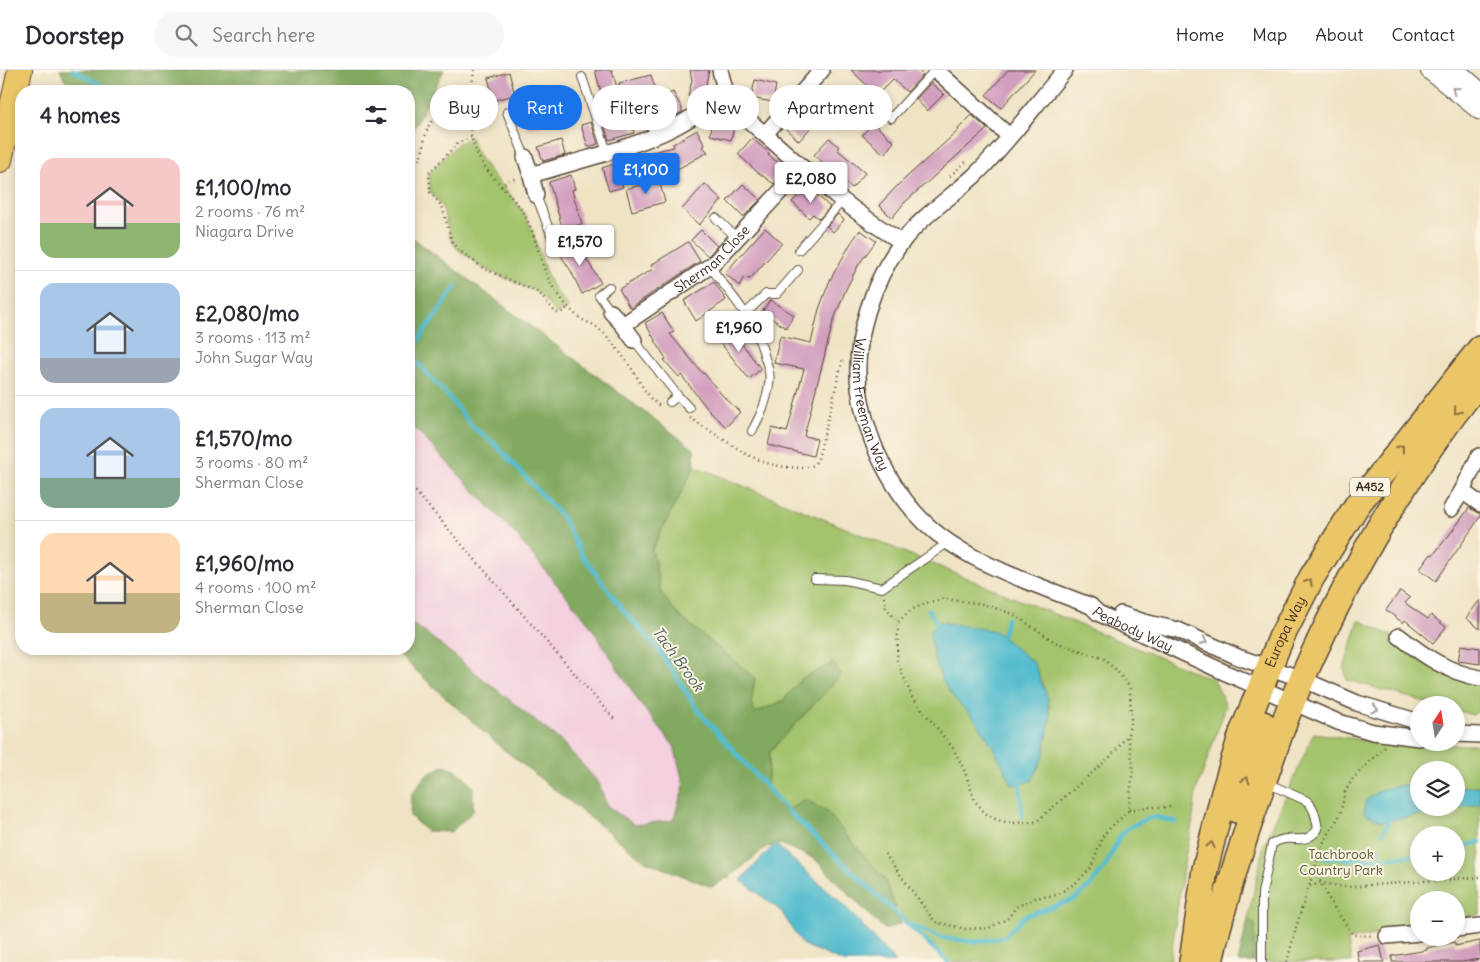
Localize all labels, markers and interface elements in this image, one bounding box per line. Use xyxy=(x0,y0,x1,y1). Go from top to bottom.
search box xyxy=(154,12,504,57)
text: Doorstep xyxy=(25,20,124,50)
icon: search xyxy=(172,21,200,49)
text: Search here xyxy=(212,23,315,47)
text: Home xyxy=(1176,23,1224,46)
text: Map xyxy=(1252,23,1287,46)
text: About xyxy=(1315,23,1363,46)
text: Contact xyxy=(1391,23,1455,46)
chip: Buy xyxy=(430,85,498,130)
chip: Rent xyxy=(508,85,582,130)
chip: Filters xyxy=(592,85,677,130)
chip: New xyxy=(687,85,759,130)
chip: Apartment xyxy=(769,85,892,130)
one-way arrow xyxy=(1451,87,1461,96)
icon: filters xyxy=(362,101,390,129)
text: 4 homes xyxy=(40,102,120,129)
pin: £1,100 xyxy=(605,152,687,195)
text: £1,100 xyxy=(624,159,668,179)
pin: £2,080 xyxy=(770,162,852,204)
text: £2,080 xyxy=(786,168,836,188)
text: £1,100/mo xyxy=(195,174,291,201)
icon: home xyxy=(80,178,140,238)
text: 2 rooms · 76 m² xyxy=(195,201,305,221)
text: Niagara Drive xyxy=(195,221,294,241)
street label: Sherman Close xyxy=(671,221,754,297)
pin: £1,570 xyxy=(539,224,621,267)
text: £1,570 xyxy=(557,231,603,251)
text: £2,080/mo xyxy=(195,300,299,327)
icon: home xyxy=(80,303,140,363)
pin: £1,960 xyxy=(698,310,780,353)
text: £1,960 xyxy=(715,317,763,337)
text: 3 rooms · 113 m² xyxy=(195,327,310,347)
street label: William Freeman Way xyxy=(849,337,893,474)
text: John Sugar Way xyxy=(195,347,313,367)
one-way arrow xyxy=(1454,405,1462,414)
text: £1,570/mo xyxy=(195,425,292,452)
icon: home xyxy=(80,428,140,488)
one-way arrow xyxy=(1395,445,1403,454)
text: 3 rooms · 80 m² xyxy=(195,452,308,472)
text: Sherman Close xyxy=(195,472,304,492)
road number: A452 xyxy=(1350,478,1390,497)
text: £1,960/mo xyxy=(195,550,294,577)
icon: home xyxy=(80,553,140,613)
text: 4 rooms · 100 m² xyxy=(195,577,316,597)
one-way arrow xyxy=(1303,578,1313,587)
street label: Europa Way xyxy=(1261,593,1310,670)
text: Sherman Close xyxy=(195,597,304,617)
street label: Peabody Way xyxy=(1088,603,1176,656)
water label: Tach Brook xyxy=(649,623,709,696)
one-way arrow xyxy=(1199,635,1208,646)
north arrow xyxy=(1410,696,1465,751)
map controls xyxy=(1410,696,1465,946)
one-way arrow xyxy=(1371,704,1379,714)
button: layers xyxy=(1410,761,1465,816)
one-way arrow xyxy=(1240,776,1250,784)
button: + xyxy=(1410,826,1465,881)
one-way arrow xyxy=(1205,840,1216,849)
park label: Tachbrook Country Park xyxy=(1299,845,1383,879)
button: − xyxy=(1410,891,1465,946)

